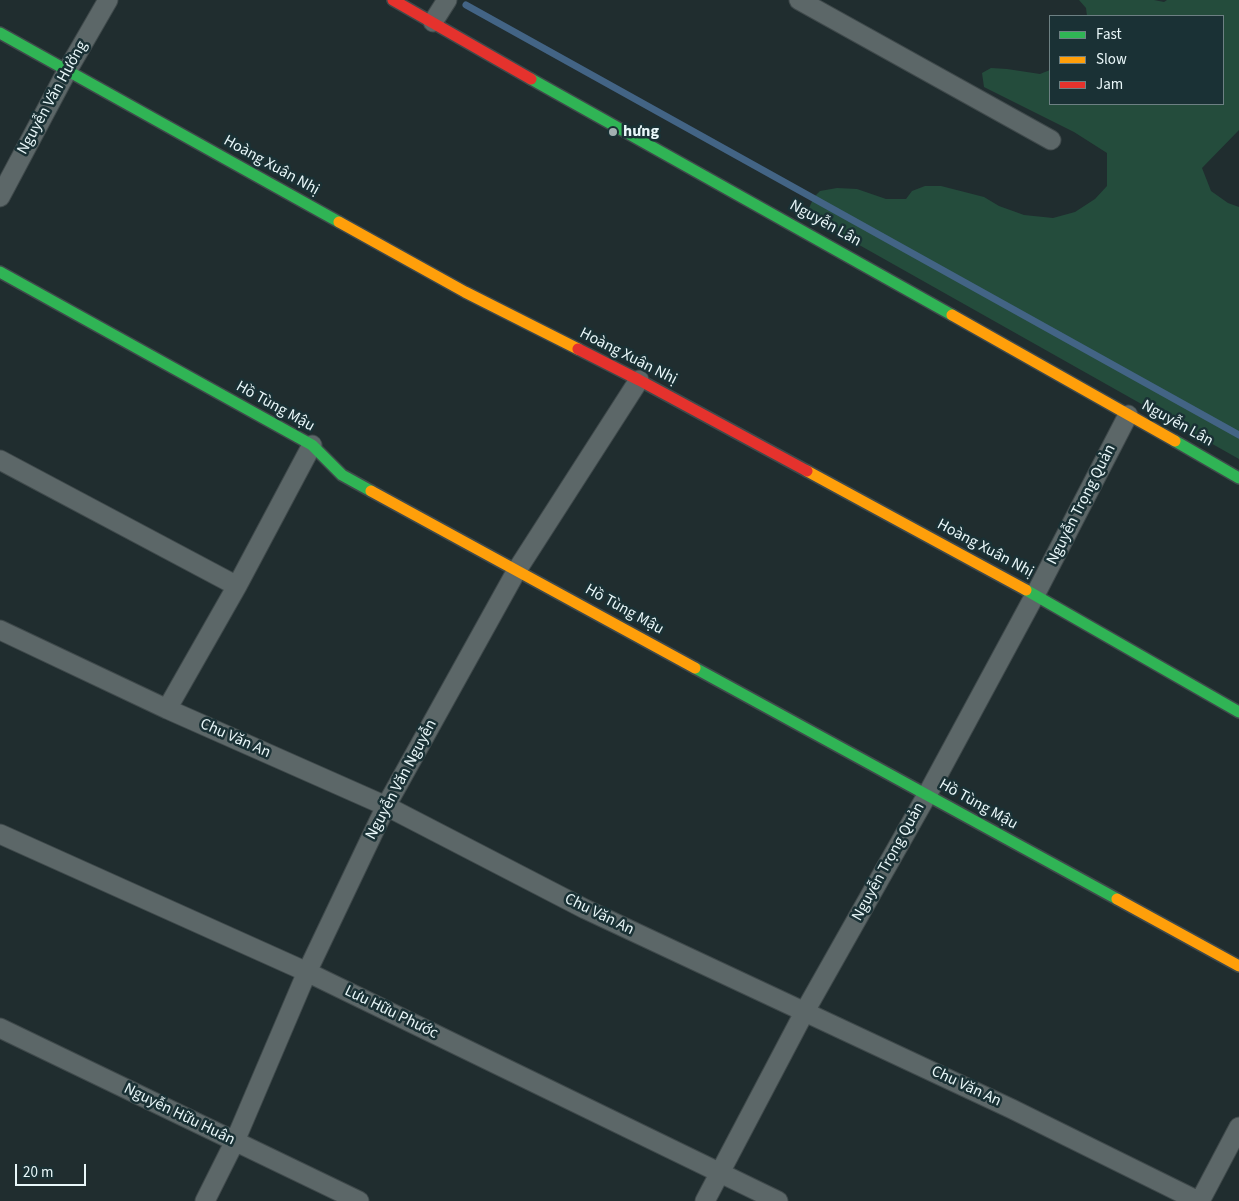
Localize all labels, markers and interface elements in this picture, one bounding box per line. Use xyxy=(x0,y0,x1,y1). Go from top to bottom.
legend xyxy=(1049,15,1224,105)
text: Fast xyxy=(1096,24,1122,45)
street label: Nguyễn Văn Hưởng xyxy=(14,38,92,158)
text: Slow xyxy=(1096,49,1127,70)
text: Jam xyxy=(1096,74,1123,95)
place label: hưng xyxy=(623,122,659,142)
marker: hưng xyxy=(607,126,619,138)
street label: Hoàng Xuân Nhị xyxy=(220,132,322,200)
street label: Nguyễn Lân xyxy=(786,196,864,252)
street label: Hoàng Xuân Nhị xyxy=(576,324,680,390)
street label: Hồ Tùng Mậu xyxy=(232,377,318,437)
street label: Nguyễn Lân xyxy=(1138,396,1216,452)
street label: Nguyễn Trọng Quản xyxy=(1043,442,1121,568)
street label: Hoàng Xuân Nhị xyxy=(933,515,1037,583)
street label: Hồ Tùng Mậu xyxy=(581,580,667,640)
street label: Chu Văn An xyxy=(197,715,273,763)
street label: Nguyễn Văn Nguyễn xyxy=(362,717,442,843)
street label: Hồ Tùng Mậu xyxy=(935,775,1021,835)
street label: Nguyễn Trọng Quản xyxy=(848,799,930,925)
street label: Chu Văn An xyxy=(561,890,637,940)
street label: Lưu Hữu Phước xyxy=(341,982,441,1044)
street label: Chu Văn An xyxy=(928,1062,1004,1112)
street label: Nguyễn Hữu Huân xyxy=(120,1080,238,1150)
scale bar xyxy=(18,1154,89,1186)
text: 20 m xyxy=(23,1162,53,1183)

